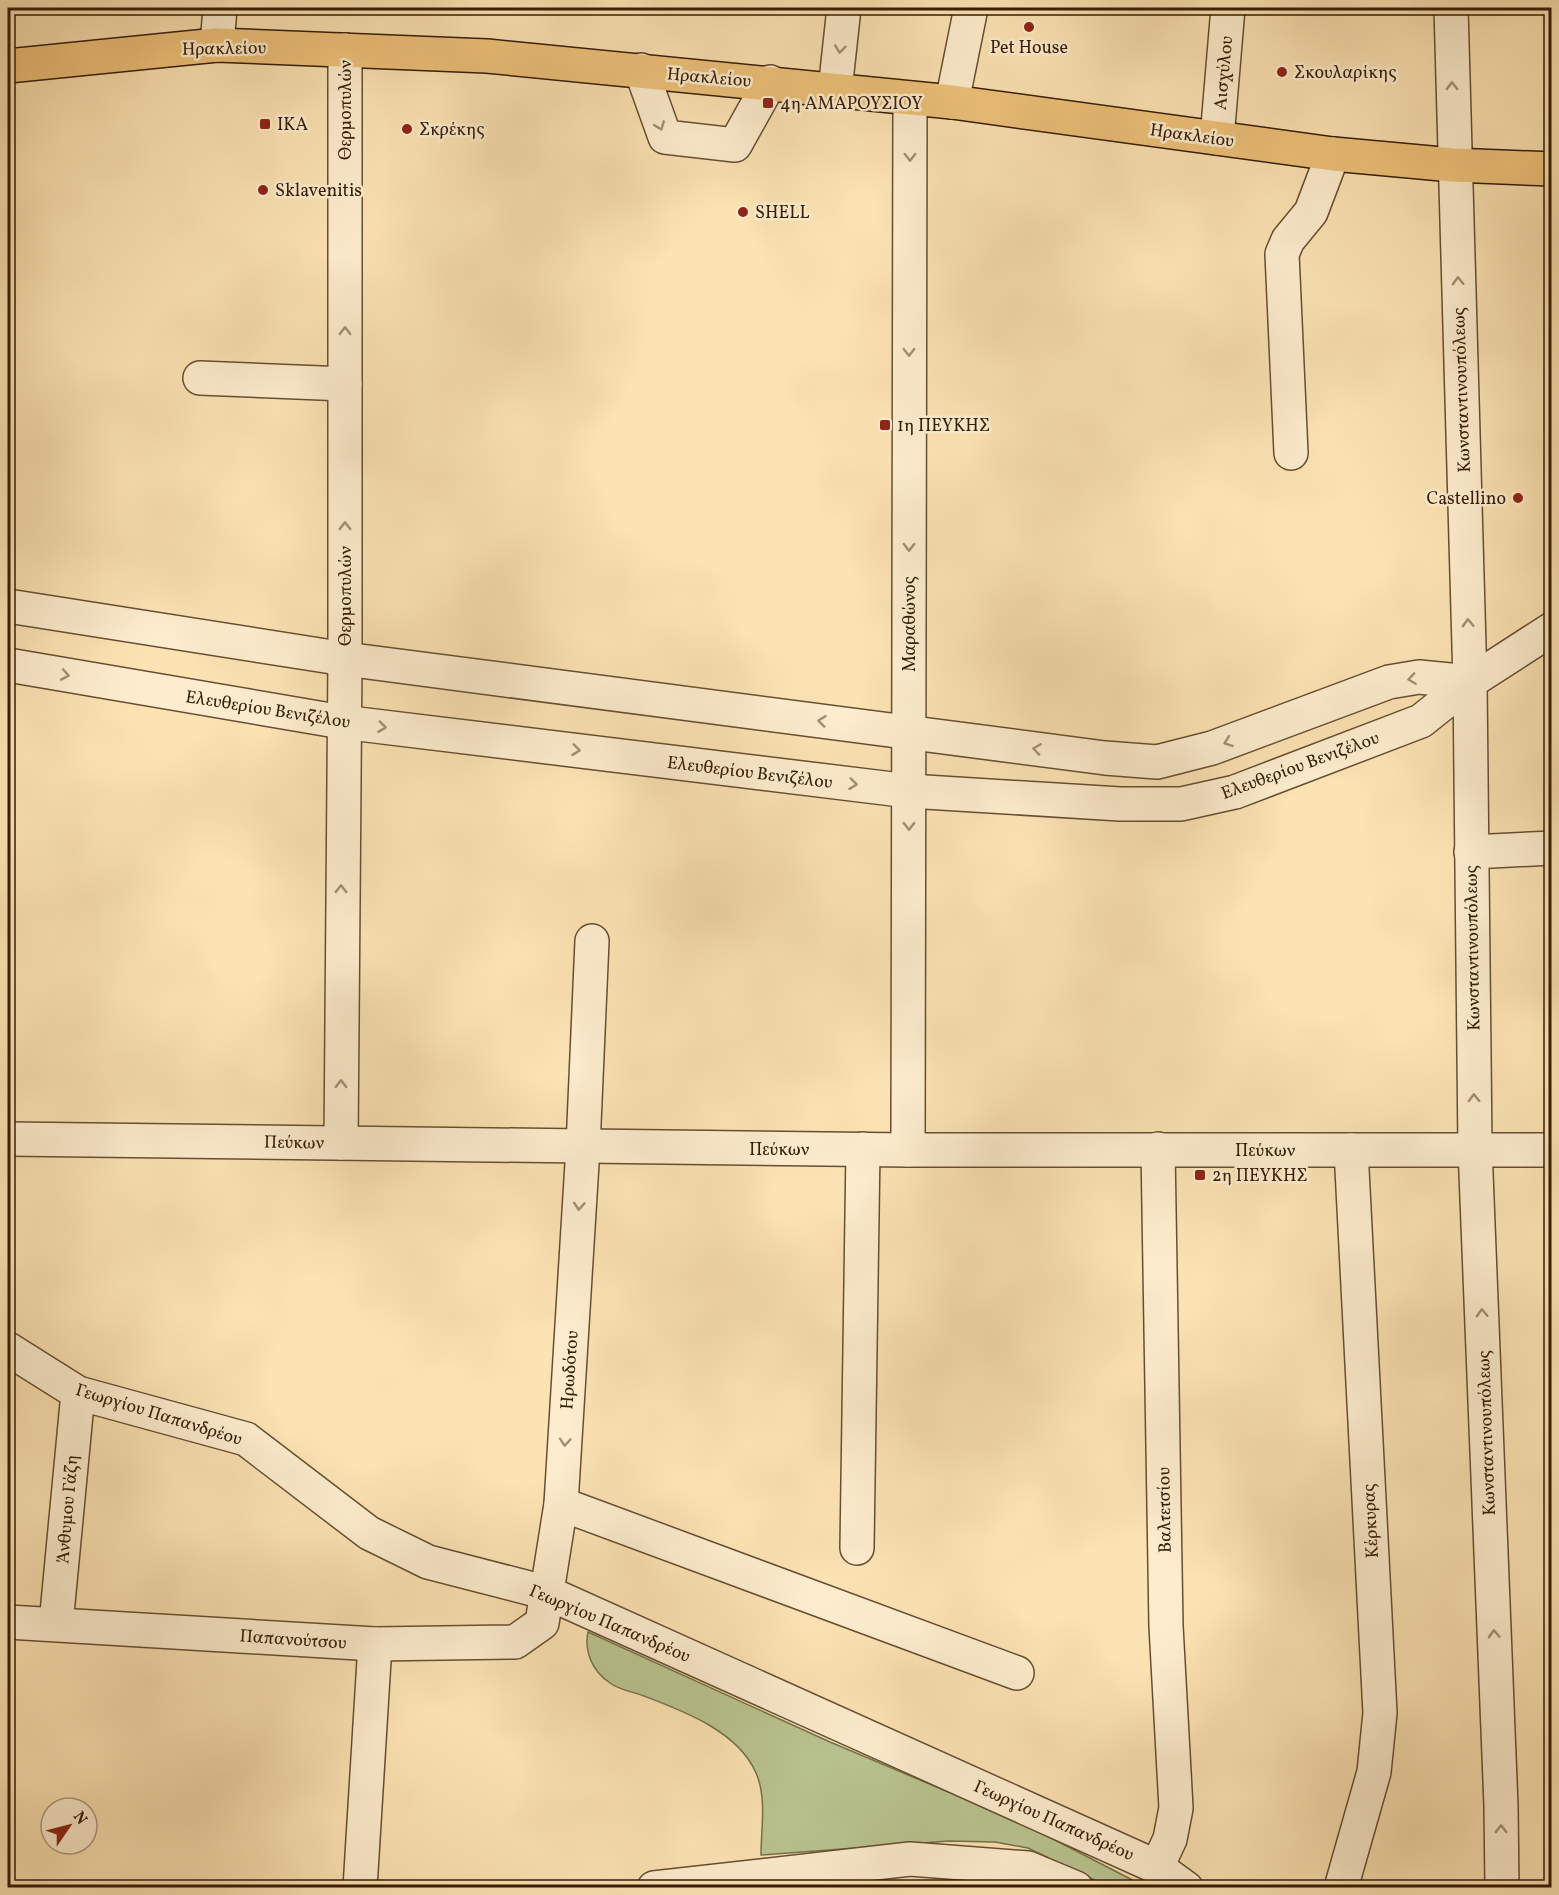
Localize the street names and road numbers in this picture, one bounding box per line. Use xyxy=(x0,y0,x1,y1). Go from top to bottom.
street label: Αισχύλου xyxy=(1209,35,1240,111)
street label: Ηρακλείου xyxy=(182,36,266,63)
street label: Θερμοπυλών xyxy=(334,60,359,160)
street label: Ηρακλείου xyxy=(666,62,752,95)
street label: Ηρακλείου xyxy=(1148,118,1235,155)
street label: Κωνσταντινουπόλεως xyxy=(1447,307,1478,473)
street label: Θερμοπυλών xyxy=(334,546,359,646)
street label: Μαραθώνος xyxy=(898,576,923,672)
street label: Ελευθερίου Βενιζέλου xyxy=(184,685,352,736)
street label: Ελευθερίου Βενιζέλου xyxy=(1218,726,1383,807)
street label: Ελευθερίου Βενιζέλου xyxy=(666,751,834,796)
street label: Κωνσταντινουπόλεως xyxy=(1460,865,1487,1031)
street label: Πεύκων xyxy=(264,1130,325,1157)
street label: Πεύκων xyxy=(749,1138,809,1163)
street label: Πεύκων xyxy=(1235,1139,1295,1164)
street label: Ηρωδότου xyxy=(555,1330,586,1410)
street label: Κωνσταντινουπόλεως xyxy=(1472,1350,1503,1516)
street label: Γεωργίου Παπανδρέου xyxy=(72,1378,245,1453)
street label: Άνθυμου Γάζη xyxy=(51,1454,86,1565)
street label: Βαλτετσίου xyxy=(1152,1467,1179,1553)
street label: Κέρκυρας xyxy=(1357,1483,1386,1559)
street label: Γεωργίου Παπανδρέου xyxy=(525,1579,694,1670)
street label: Παπανούτσου xyxy=(239,1624,347,1657)
street label: Γεωργίου Παπανδρέου xyxy=(969,1775,1137,1868)

